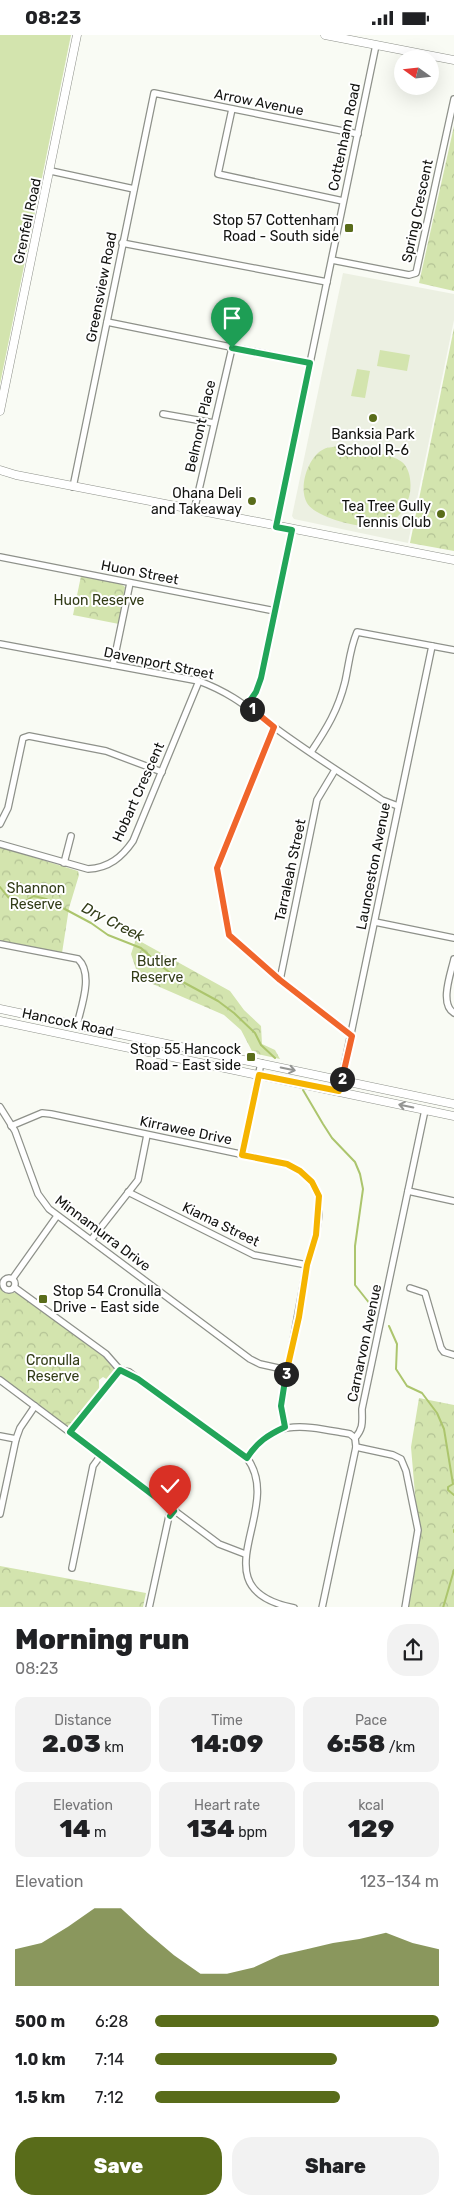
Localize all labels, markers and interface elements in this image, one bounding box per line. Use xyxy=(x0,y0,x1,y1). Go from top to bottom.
text: 08:23 xyxy=(25,6,81,29)
north arrow xyxy=(394,50,439,95)
map controls xyxy=(394,50,439,95)
street label: Cottenham Road xyxy=(325,82,364,193)
street label: Arrow Avenue xyxy=(213,85,305,120)
street label: Spring Crescent xyxy=(398,158,437,264)
street label: Grenfell Road xyxy=(10,177,45,266)
place label: Stop 57 Cottenham Road - South side xyxy=(213,212,339,245)
marker: Stop 57 Cottenham Road - South side xyxy=(343,222,355,234)
street label: Greensview Road xyxy=(82,230,121,344)
pin xyxy=(211,297,253,348)
icon: arrive xyxy=(218,304,246,332)
street label: Belmont Place xyxy=(182,378,219,474)
marker: Banksia Park School R-6 xyxy=(367,412,379,424)
place label: Banksia Park School R-6 xyxy=(331,426,416,459)
place label: Ohana Deli and Takeaway xyxy=(151,485,242,518)
marker: Ohana Deli and Takeaway xyxy=(246,495,258,507)
place label: Tea Tree Gully Tennis Club xyxy=(342,498,431,531)
marker: Tea Tree Gully Tennis Club xyxy=(435,508,447,520)
street label: Huon Street xyxy=(100,557,181,588)
park label: Huon Reserve xyxy=(54,592,145,609)
street label: Davenport Street xyxy=(102,644,216,684)
pin: 1 xyxy=(240,697,264,721)
text: 1 xyxy=(249,701,256,718)
street label: Hobart Crescent xyxy=(109,739,168,845)
street label: Launceston Avenue xyxy=(353,801,394,931)
street label: Tarraleah Street xyxy=(271,817,310,923)
park label: Shannon Reserve xyxy=(7,880,65,913)
water label: Dry Creek xyxy=(79,899,148,946)
park label: Butler Reserve xyxy=(131,953,183,986)
street label: Hancock Road xyxy=(20,1004,115,1041)
place label: Stop 55 Hancock Road - East side xyxy=(130,1041,242,1074)
marker: Stop 55 Hancock Road - East side xyxy=(245,1051,257,1063)
one-way arrow xyxy=(279,1065,295,1074)
pin: 2 xyxy=(330,1067,354,1091)
text: 2 xyxy=(338,1071,347,1088)
one-way arrow xyxy=(399,1101,415,1110)
street label: Kirrawee Drive xyxy=(138,1112,234,1149)
street label: Minnamurra Drive xyxy=(51,1192,154,1275)
street label: Kiama Street xyxy=(179,1198,263,1251)
street label: Carnarvon Avenue xyxy=(344,1282,385,1404)
place label: Stop 54 Cronulla Drive - East side xyxy=(53,1283,161,1316)
marker: Stop 54 Cronulla Drive - East side xyxy=(37,1293,49,1305)
park label: Cronulla Reserve xyxy=(26,1352,80,1385)
pin: 3 xyxy=(274,1361,298,1387)
text: 3 xyxy=(282,1366,291,1383)
pin xyxy=(149,1465,191,1516)
icon: check xyxy=(156,1472,184,1500)
text: Morning run xyxy=(15,1623,189,1656)
button: share xyxy=(387,1624,439,1676)
text: 08:23 xyxy=(15,1659,58,1678)
text: Distance xyxy=(54,1712,112,1729)
text: Time xyxy=(211,1712,243,1729)
text: Pace xyxy=(355,1712,387,1729)
text: 2.03 xyxy=(42,1729,101,1758)
text: 14:09 xyxy=(191,1729,263,1758)
text: 6:58 xyxy=(327,1729,385,1758)
text: km xyxy=(101,1739,124,1756)
text: /km xyxy=(385,1739,415,1756)
text: Elevation xyxy=(53,1797,113,1814)
text: Heart rate xyxy=(194,1797,260,1814)
text: kcal xyxy=(358,1797,384,1814)
text: 14 xyxy=(60,1814,91,1843)
text: 134 xyxy=(187,1814,235,1843)
text: 129 xyxy=(348,1814,394,1843)
text: m xyxy=(91,1824,106,1841)
text: bpm xyxy=(235,1824,267,1841)
text: Elevation xyxy=(15,1872,84,1891)
text: 123–134 m xyxy=(360,1872,439,1891)
text: 500 m xyxy=(15,2012,65,2031)
text: 6:28 xyxy=(95,2012,128,2031)
text: 1.0 km xyxy=(15,2050,66,2069)
text: 7:14 xyxy=(95,2050,124,2069)
text: 1.5 km xyxy=(15,2088,65,2107)
text: 7:12 xyxy=(95,2088,124,2107)
button: Save xyxy=(15,2137,222,2195)
button: Share xyxy=(232,2137,439,2195)

